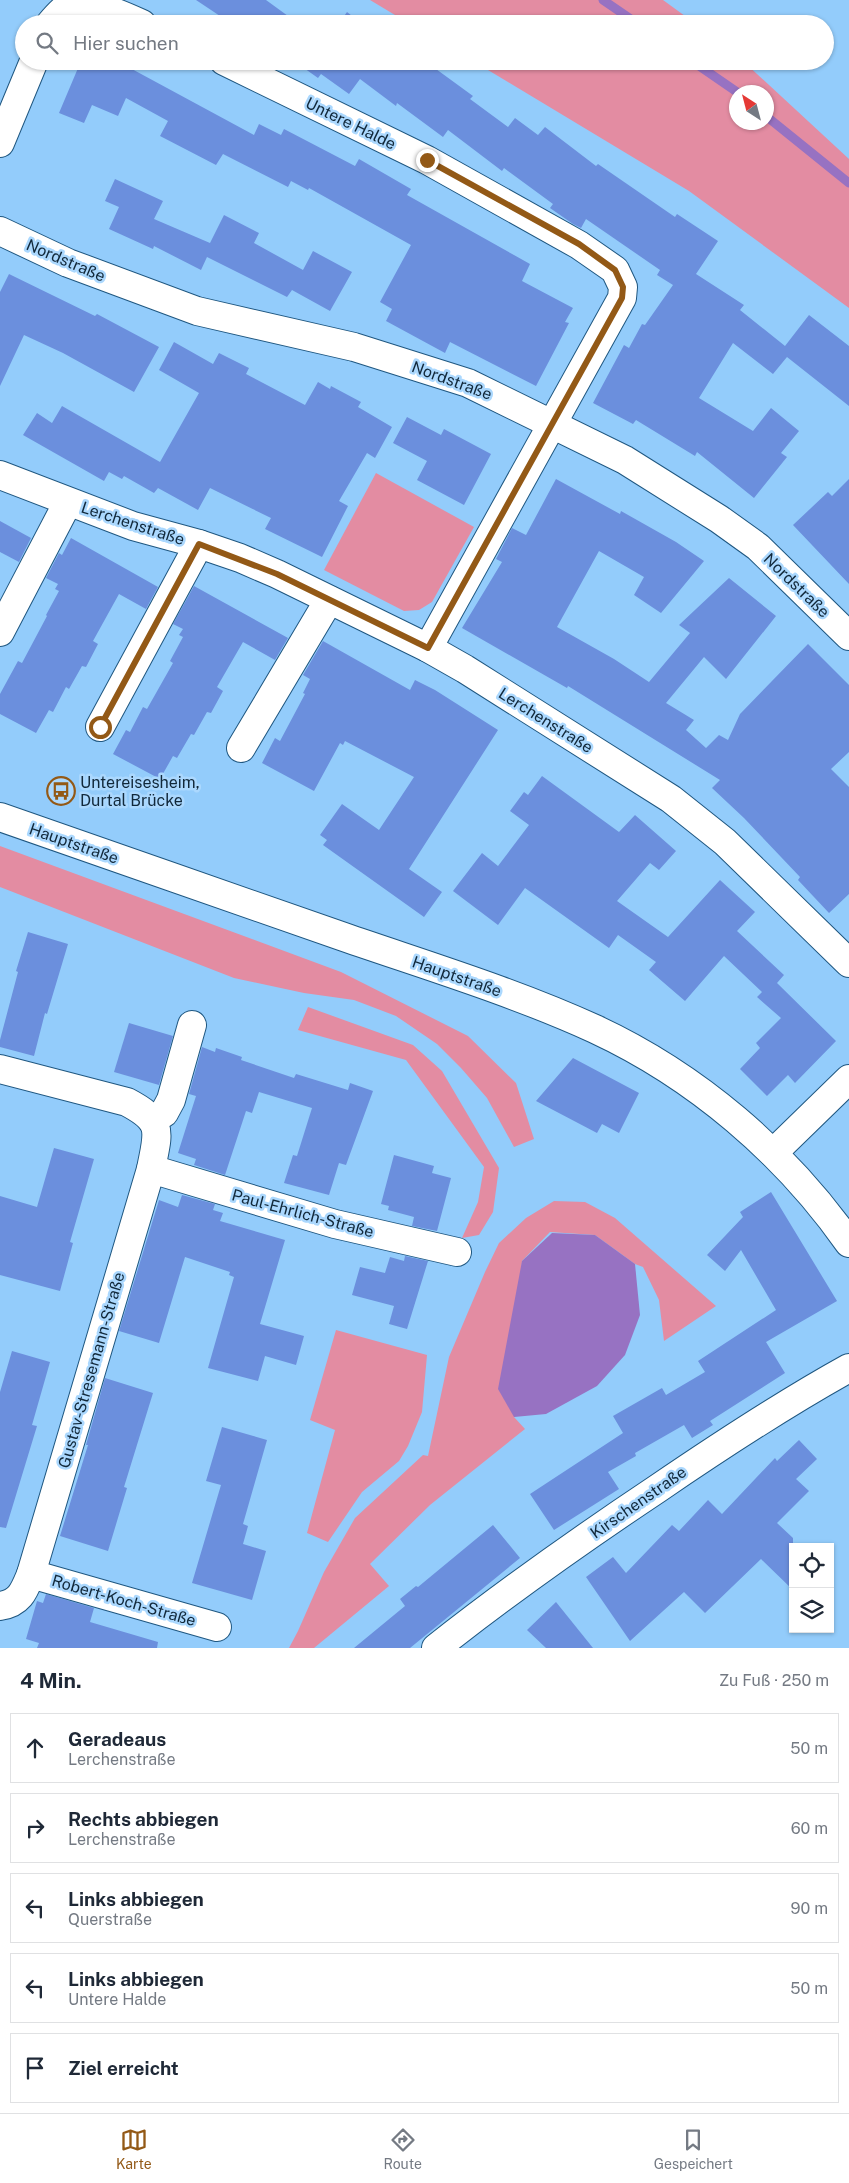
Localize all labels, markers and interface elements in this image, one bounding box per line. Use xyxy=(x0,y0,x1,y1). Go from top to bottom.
search box xyxy=(15,15,834,70)
icon: search xyxy=(33,29,61,57)
text: Hier suchen xyxy=(73,32,179,54)
north arrow xyxy=(729,85,774,130)
street label: Untere Halde xyxy=(302,93,399,154)
route end xyxy=(416,149,439,172)
street label: Nordstraße xyxy=(23,235,108,286)
street label: Nordstraße xyxy=(409,357,495,404)
street label: Lerchenstraße xyxy=(79,498,187,549)
street label: Nordstraße xyxy=(760,549,834,621)
street label: Lerchenstraße xyxy=(495,684,596,757)
route start xyxy=(89,716,112,739)
place label: Untereisesheim, Durtal Brücke xyxy=(80,773,200,810)
bus stop icon: Untereisesheim, Durtal Brücke xyxy=(46,776,76,806)
street label: Hauptstraße xyxy=(27,819,121,868)
street label: Hauptstraße xyxy=(410,952,504,1001)
street label: Paul-Ehrlich-Straße xyxy=(230,1185,376,1242)
street label: Gustav-Stresemann-Straße xyxy=(54,1270,129,1470)
street label: Kirschenstraße xyxy=(587,1462,690,1543)
map controls xyxy=(789,1543,834,1633)
button: locate xyxy=(789,1543,834,1588)
street label: Robert-Koch-Straße xyxy=(50,1571,198,1630)
button: layers xyxy=(789,1588,834,1633)
text: 4 Min. xyxy=(20,1668,82,1693)
text: Zu Fuß · 250 m xyxy=(719,1671,829,1690)
text: Geradeaus xyxy=(68,1728,166,1750)
icon: ahead xyxy=(21,1734,49,1762)
text: 50 m xyxy=(790,1739,828,1758)
text: Lerchenstraße xyxy=(68,1750,176,1769)
text: Rechts abbiegen xyxy=(68,1808,219,1830)
icon: right xyxy=(21,1814,49,1842)
text: 60 m xyxy=(791,1819,828,1838)
text: Lerchenstraße xyxy=(68,1830,176,1849)
text: Links abbiegen xyxy=(68,1888,204,1910)
icon: left xyxy=(21,1894,49,1922)
text: 90 m xyxy=(791,1899,828,1918)
text: Querstraße xyxy=(68,1910,152,1929)
text: Links abbiegen xyxy=(68,1968,204,1990)
icon: left xyxy=(21,1974,49,2002)
text: 50 m xyxy=(790,1979,828,1998)
text: Untere Halde xyxy=(68,1990,166,2009)
icon: arrive xyxy=(21,2054,49,2082)
text: Ziel erreicht xyxy=(68,2057,179,2079)
tab: Karte xyxy=(116,2126,152,2172)
tab: Route xyxy=(383,2126,422,2172)
tab: Gespeichert xyxy=(654,2126,733,2172)

